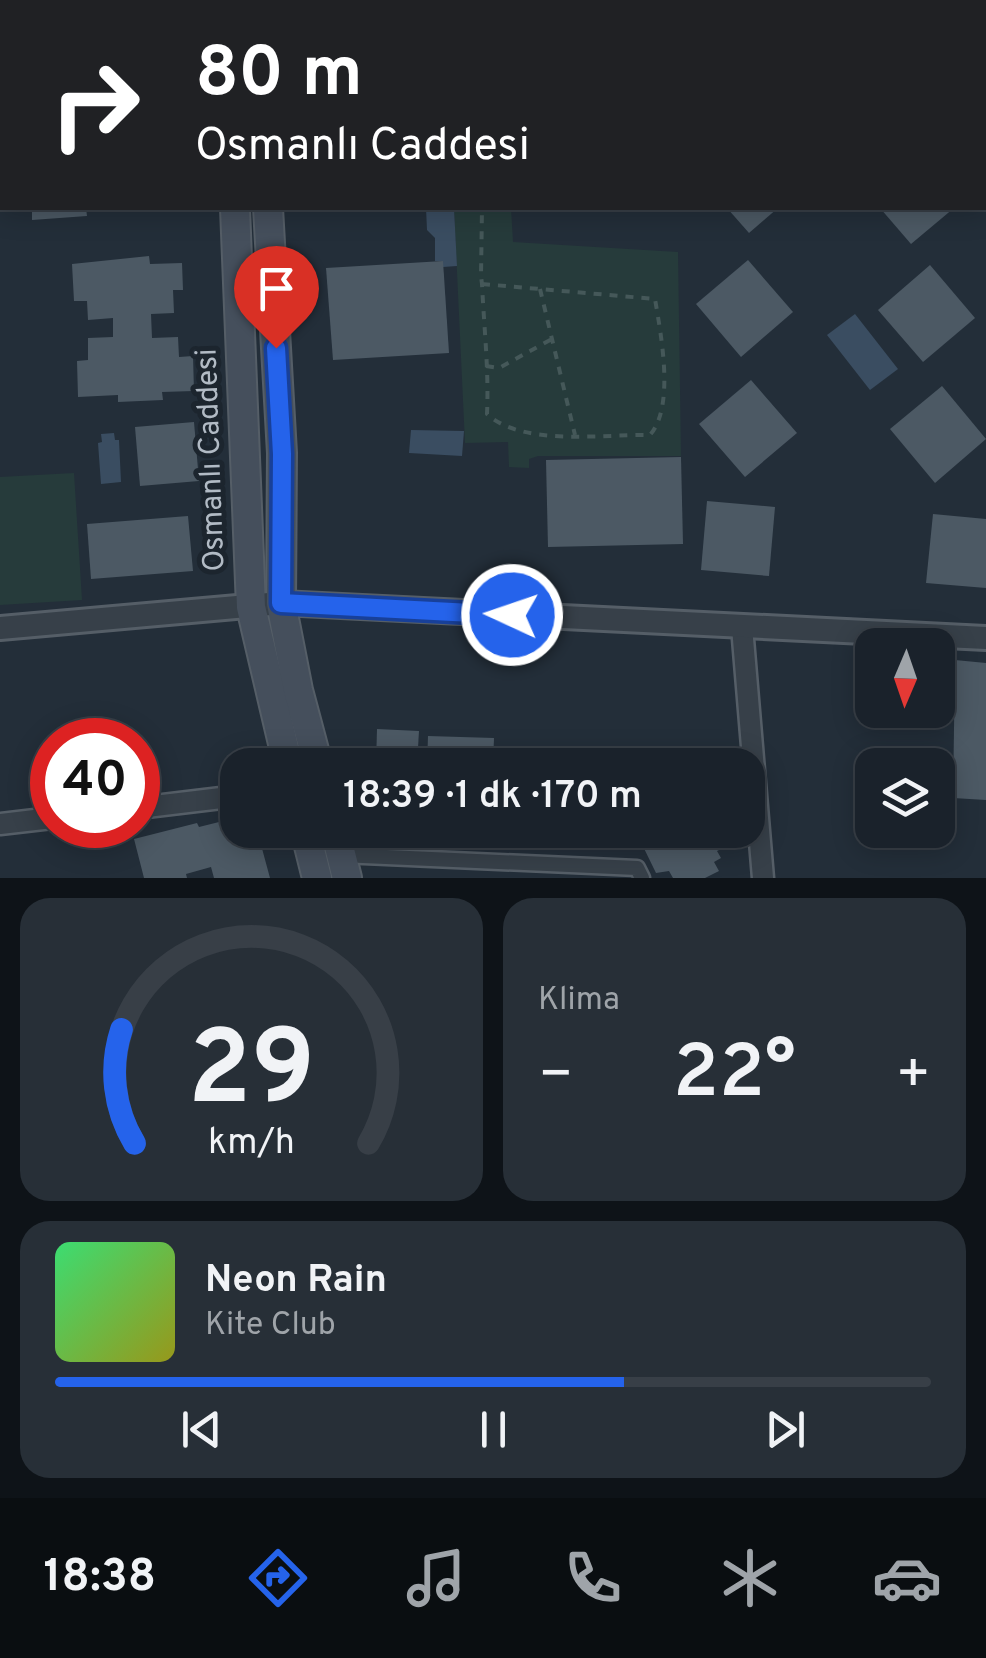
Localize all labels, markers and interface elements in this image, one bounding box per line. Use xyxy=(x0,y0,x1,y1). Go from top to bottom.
text: 80 m xyxy=(195,32,363,121)
icon: right xyxy=(30,40,160,170)
text: Osmanlı Caddesi xyxy=(195,119,530,176)
pin xyxy=(234,246,319,349)
icon: arrive xyxy=(249,261,304,316)
street label: Osmanlı Caddesi xyxy=(190,348,234,572)
position arrow xyxy=(460,563,564,667)
north arrow xyxy=(855,628,955,728)
map controls xyxy=(855,628,955,848)
speed limit sign: 40 xyxy=(30,718,160,848)
button: layers xyxy=(855,748,955,848)
text: 18:39 · 1 dk · 170 m xyxy=(343,773,642,822)
text: Klima xyxy=(538,981,620,1021)
text: 29 xyxy=(188,1009,315,1141)
text: 22° xyxy=(673,1029,796,1124)
text: − xyxy=(538,1042,573,1112)
text: + xyxy=(896,1042,931,1112)
text: km/h xyxy=(208,1121,295,1167)
text: Neon Rain xyxy=(205,1257,387,1306)
text: Kite Club xyxy=(205,1306,336,1346)
icon: previous xyxy=(174,1402,229,1457)
icon: pause xyxy=(466,1402,521,1457)
icon: next xyxy=(758,1402,813,1457)
icon: directions xyxy=(243,1543,313,1613)
icon: music xyxy=(401,1543,471,1613)
icon: phone xyxy=(558,1543,628,1613)
icon: climate xyxy=(715,1543,785,1613)
icon: car xyxy=(872,1543,942,1613)
text: 18:38 xyxy=(44,1550,156,1607)

